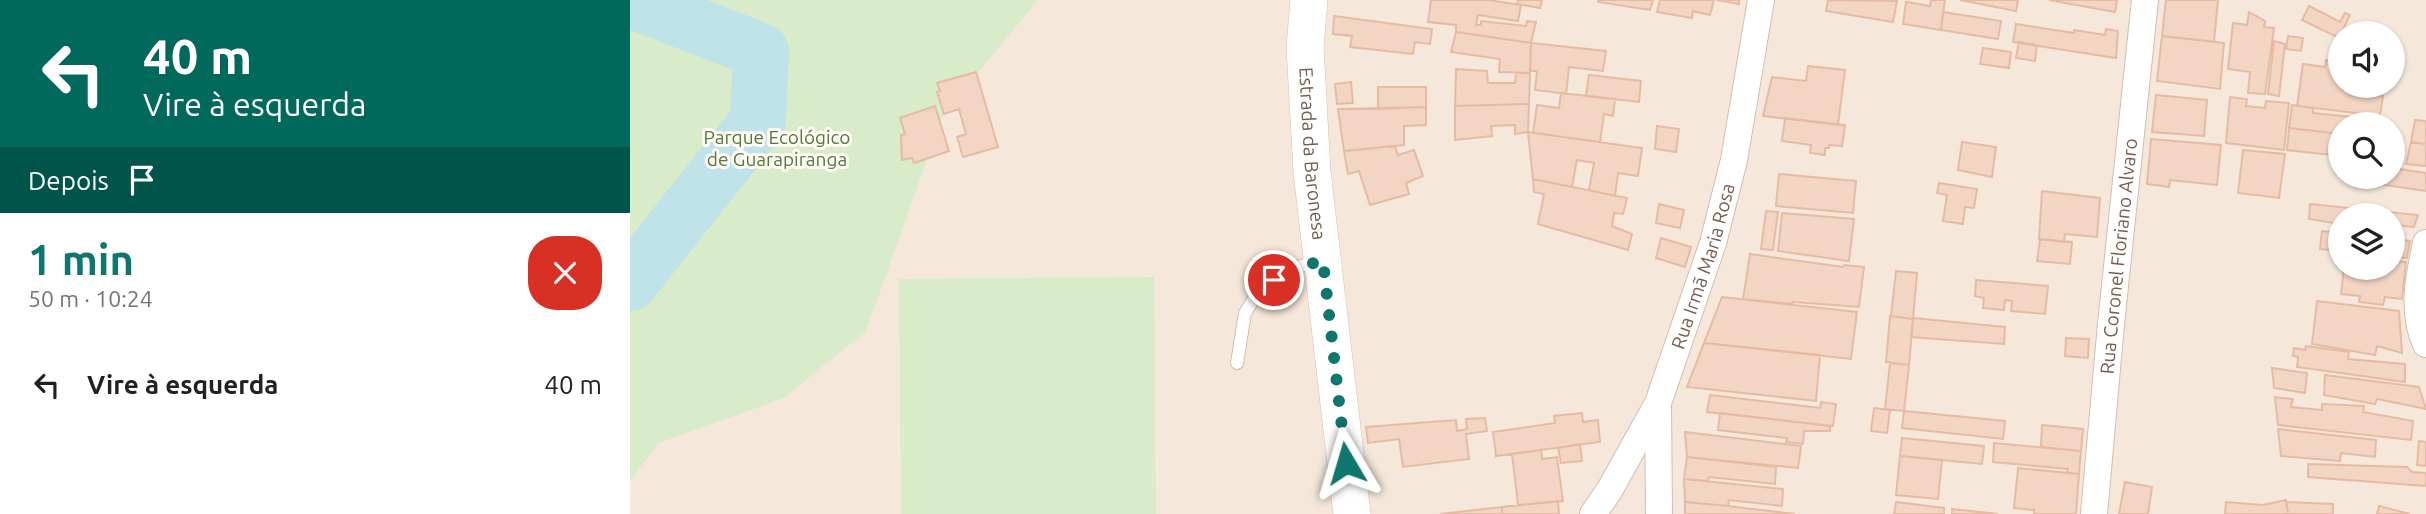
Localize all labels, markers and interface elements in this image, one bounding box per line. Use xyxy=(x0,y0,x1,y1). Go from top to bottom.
map controls xyxy=(2328,21,2405,280)
button: sound xyxy=(2328,21,2405,98)
icon: left xyxy=(28,28,119,119)
text: 40 m xyxy=(143,28,252,83)
street label: Estrada da Baronesa xyxy=(1295,66,1331,241)
text: Vire à esquerda xyxy=(143,86,366,122)
button: search xyxy=(2328,112,2405,189)
park label: Parque Ecológico de Guarapiranga xyxy=(703,126,851,170)
street label: Rua Coronel Floriano Alvaro xyxy=(2096,137,2141,375)
icon: arrive xyxy=(123,161,161,199)
text: Depois xyxy=(28,166,109,195)
street label: Rua Irmã Maria Rosa xyxy=(1666,181,1739,352)
button: layers xyxy=(2328,203,2405,280)
text: 1 min xyxy=(28,236,134,283)
button: close xyxy=(528,236,602,310)
pin xyxy=(1244,250,1304,310)
icon: arrive xyxy=(1255,261,1293,299)
text: 50 m · 10:24 xyxy=(28,286,153,311)
icon: left xyxy=(28,366,66,404)
text: Vire à esquerda xyxy=(87,370,278,399)
text: 40 m xyxy=(544,370,602,399)
position arrow xyxy=(1309,426,1383,500)

